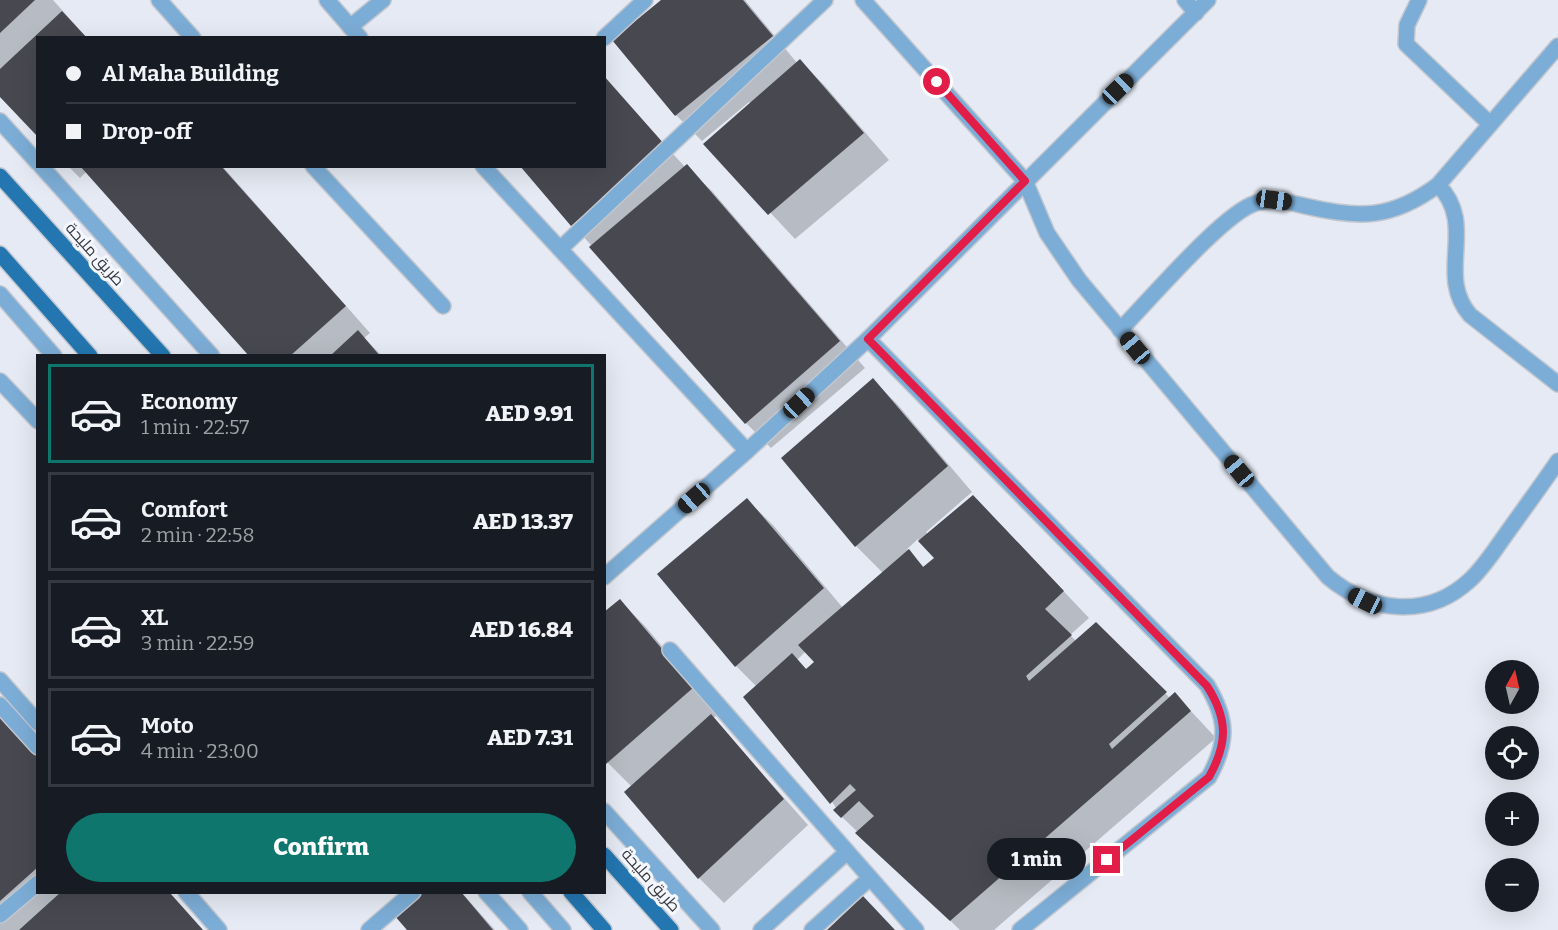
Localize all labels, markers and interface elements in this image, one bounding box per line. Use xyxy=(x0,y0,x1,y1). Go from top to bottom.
text: Al Maha Building xyxy=(102,60,279,87)
route start xyxy=(923,68,950,95)
car xyxy=(1099,70,1137,108)
text: Drop-off xyxy=(102,118,192,145)
car xyxy=(1255,189,1293,211)
street label: طريق مليحة xyxy=(61,218,128,290)
car xyxy=(1117,328,1153,368)
car xyxy=(780,384,818,422)
icon: car xyxy=(69,387,123,441)
text: Economy xyxy=(141,388,237,415)
text: AED 9.91 xyxy=(485,400,573,427)
text: 1 min · 22:57 xyxy=(141,415,249,439)
car xyxy=(1221,451,1257,491)
car xyxy=(675,479,713,517)
icon: car xyxy=(69,495,123,549)
text: Comfort xyxy=(141,496,228,523)
text: AED 13.37 xyxy=(473,508,573,535)
text: 2 min · 22:58 xyxy=(141,523,254,547)
car xyxy=(1345,585,1385,617)
icon: car xyxy=(69,603,123,657)
text: XL xyxy=(141,604,168,631)
text: AED 16.84 xyxy=(470,616,573,643)
text: 3 min · 22:59 xyxy=(141,631,255,655)
north arrow xyxy=(1485,660,1539,714)
map controls xyxy=(1485,660,1539,912)
icon: car xyxy=(69,711,123,765)
text: Moto xyxy=(141,712,194,739)
text: AED 7.31 xyxy=(487,724,573,751)
button: locate xyxy=(1485,726,1539,780)
text: 4 min · 23:00 xyxy=(141,739,259,763)
button: + xyxy=(1485,792,1539,846)
button: Confirm xyxy=(66,813,576,882)
callout: 1 min xyxy=(987,839,1086,881)
street label: طريق مليحة xyxy=(617,844,684,916)
route end xyxy=(1093,846,1120,873)
text: 1 min xyxy=(1011,847,1062,871)
button: − xyxy=(1485,858,1539,912)

